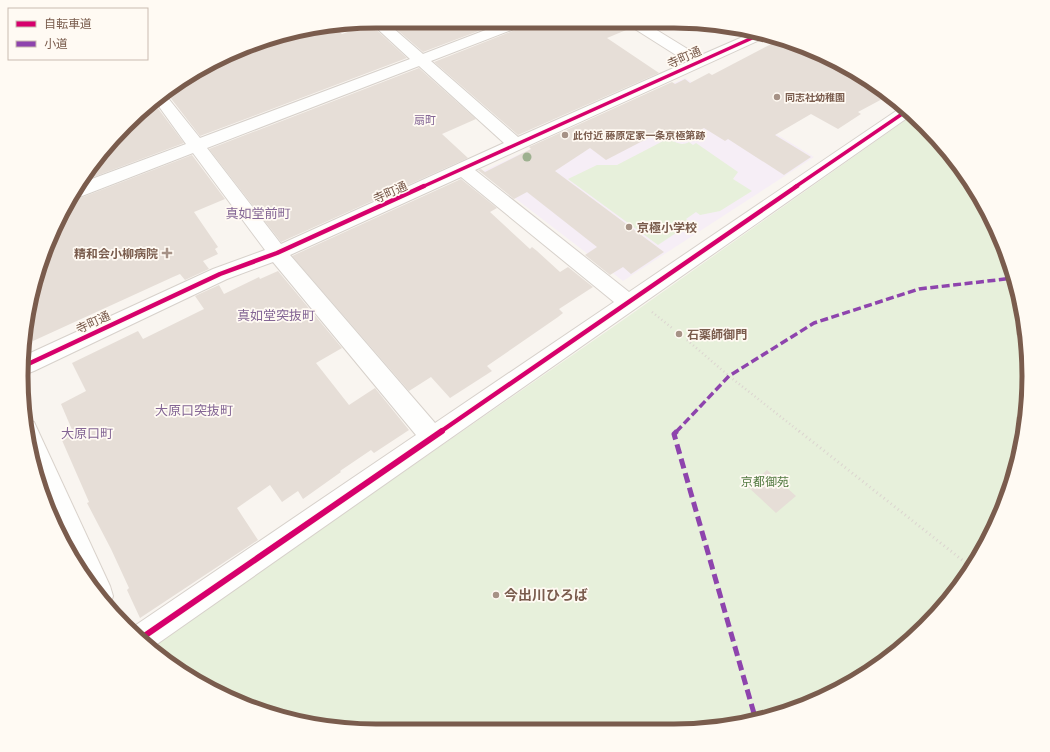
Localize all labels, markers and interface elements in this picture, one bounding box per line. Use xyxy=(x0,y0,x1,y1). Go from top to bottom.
legend xyxy=(8,8,148,60)
text: 自転車道 xyxy=(44,16,92,31)
text: 小道 xyxy=(44,36,68,51)
street label: 寺町通 xyxy=(664,43,704,71)
place label: 同志社幼稚園 xyxy=(785,91,845,104)
marker: 同志社幼稚園 xyxy=(772,92,782,102)
district label: 扇町 xyxy=(414,113,436,127)
place label: 此付近 藤原定家一条京極第跡 xyxy=(573,129,705,142)
marker: 此付近 藤原定家一条京極第跡 xyxy=(560,130,570,140)
street label: 寺町通 xyxy=(370,178,410,206)
district label: 真如堂前町 xyxy=(225,205,291,222)
place label: 京極小学校 xyxy=(637,220,697,235)
marker: 京極小学校 xyxy=(624,222,634,232)
place label: 精和会小柳病院 xyxy=(74,246,158,261)
marker: 精和会小柳病院 xyxy=(161,247,173,259)
district label: 真如堂突抜町 xyxy=(237,307,315,324)
street label: 寺町通 xyxy=(74,308,112,336)
place label: 石薬師御門 xyxy=(687,327,747,342)
marker: 石薬師御門 xyxy=(674,329,684,339)
district label: 大原口突抜町 xyxy=(155,402,233,419)
district label: 大原口町 xyxy=(61,425,113,442)
park label: 京都御苑 xyxy=(741,474,789,489)
place label: 今出川ひろば xyxy=(504,586,588,604)
marker: 今出川ひろば xyxy=(491,590,501,600)

